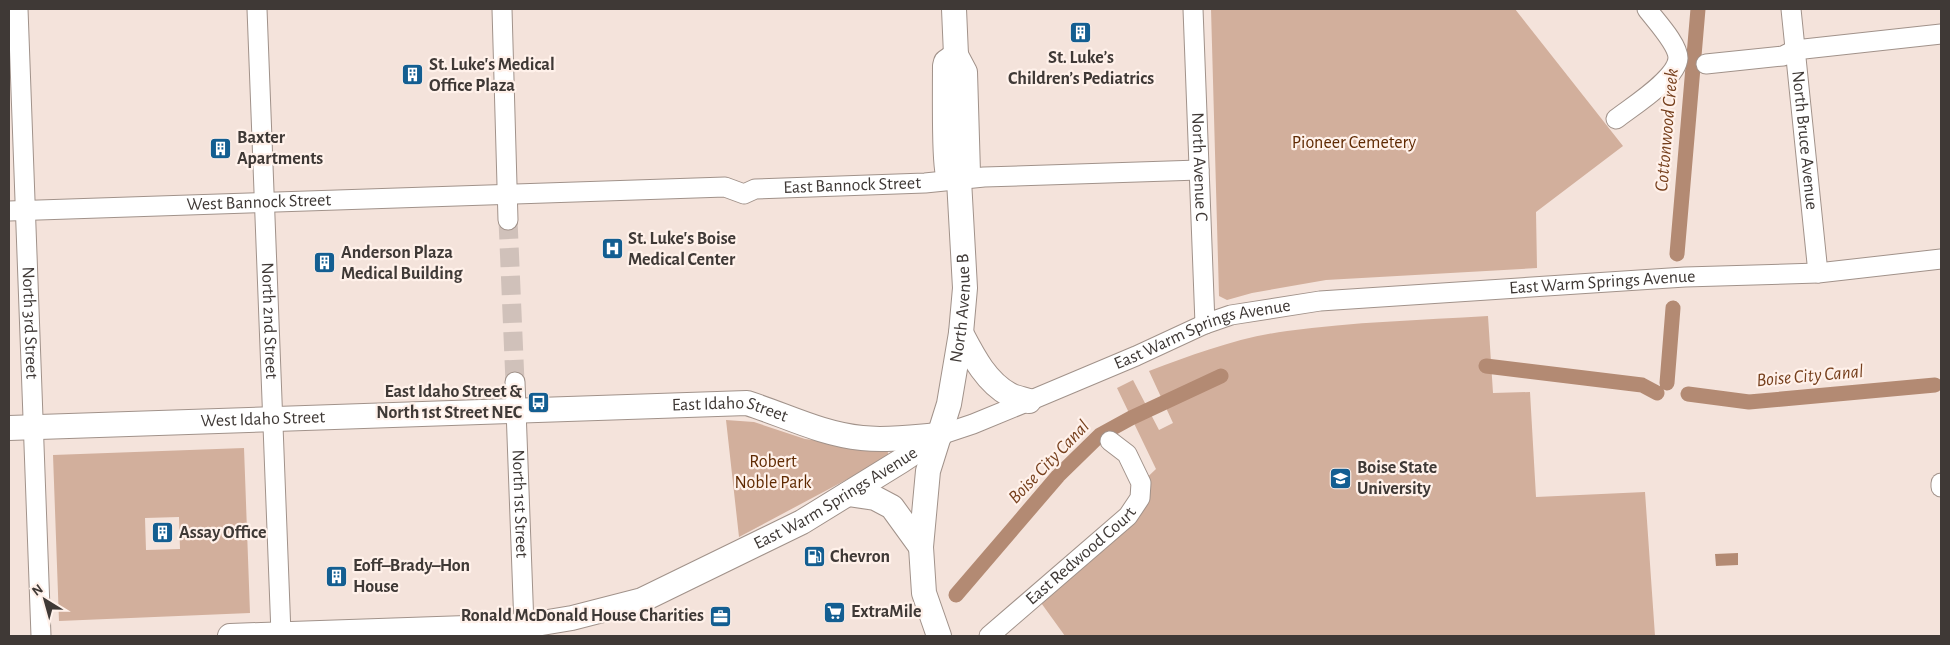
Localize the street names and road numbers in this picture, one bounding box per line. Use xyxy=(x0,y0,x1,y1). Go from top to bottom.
street label: North Bruce Avenue xyxy=(1788,70,1820,211)
street label: North Avenue C xyxy=(1188,112,1210,222)
street label: East Bannock Street xyxy=(783,174,922,197)
street label: West Bannock Street xyxy=(186,191,332,214)
street label: North Avenue B xyxy=(947,253,974,364)
street label: North 2nd Street xyxy=(258,262,280,380)
street label: North 3rd Street xyxy=(18,266,41,380)
street label: East Warm Springs Avenue xyxy=(1509,268,1696,298)
street label: East Warm Springs Avenue xyxy=(1112,297,1292,373)
street label: East Idaho Street xyxy=(671,394,790,426)
street label: West Idaho Street xyxy=(200,408,326,431)
street label: East Warm Springs Avenue xyxy=(751,444,921,553)
street label: North 1st Street xyxy=(509,449,531,559)
street label: East Redwood Court xyxy=(1023,504,1140,609)

